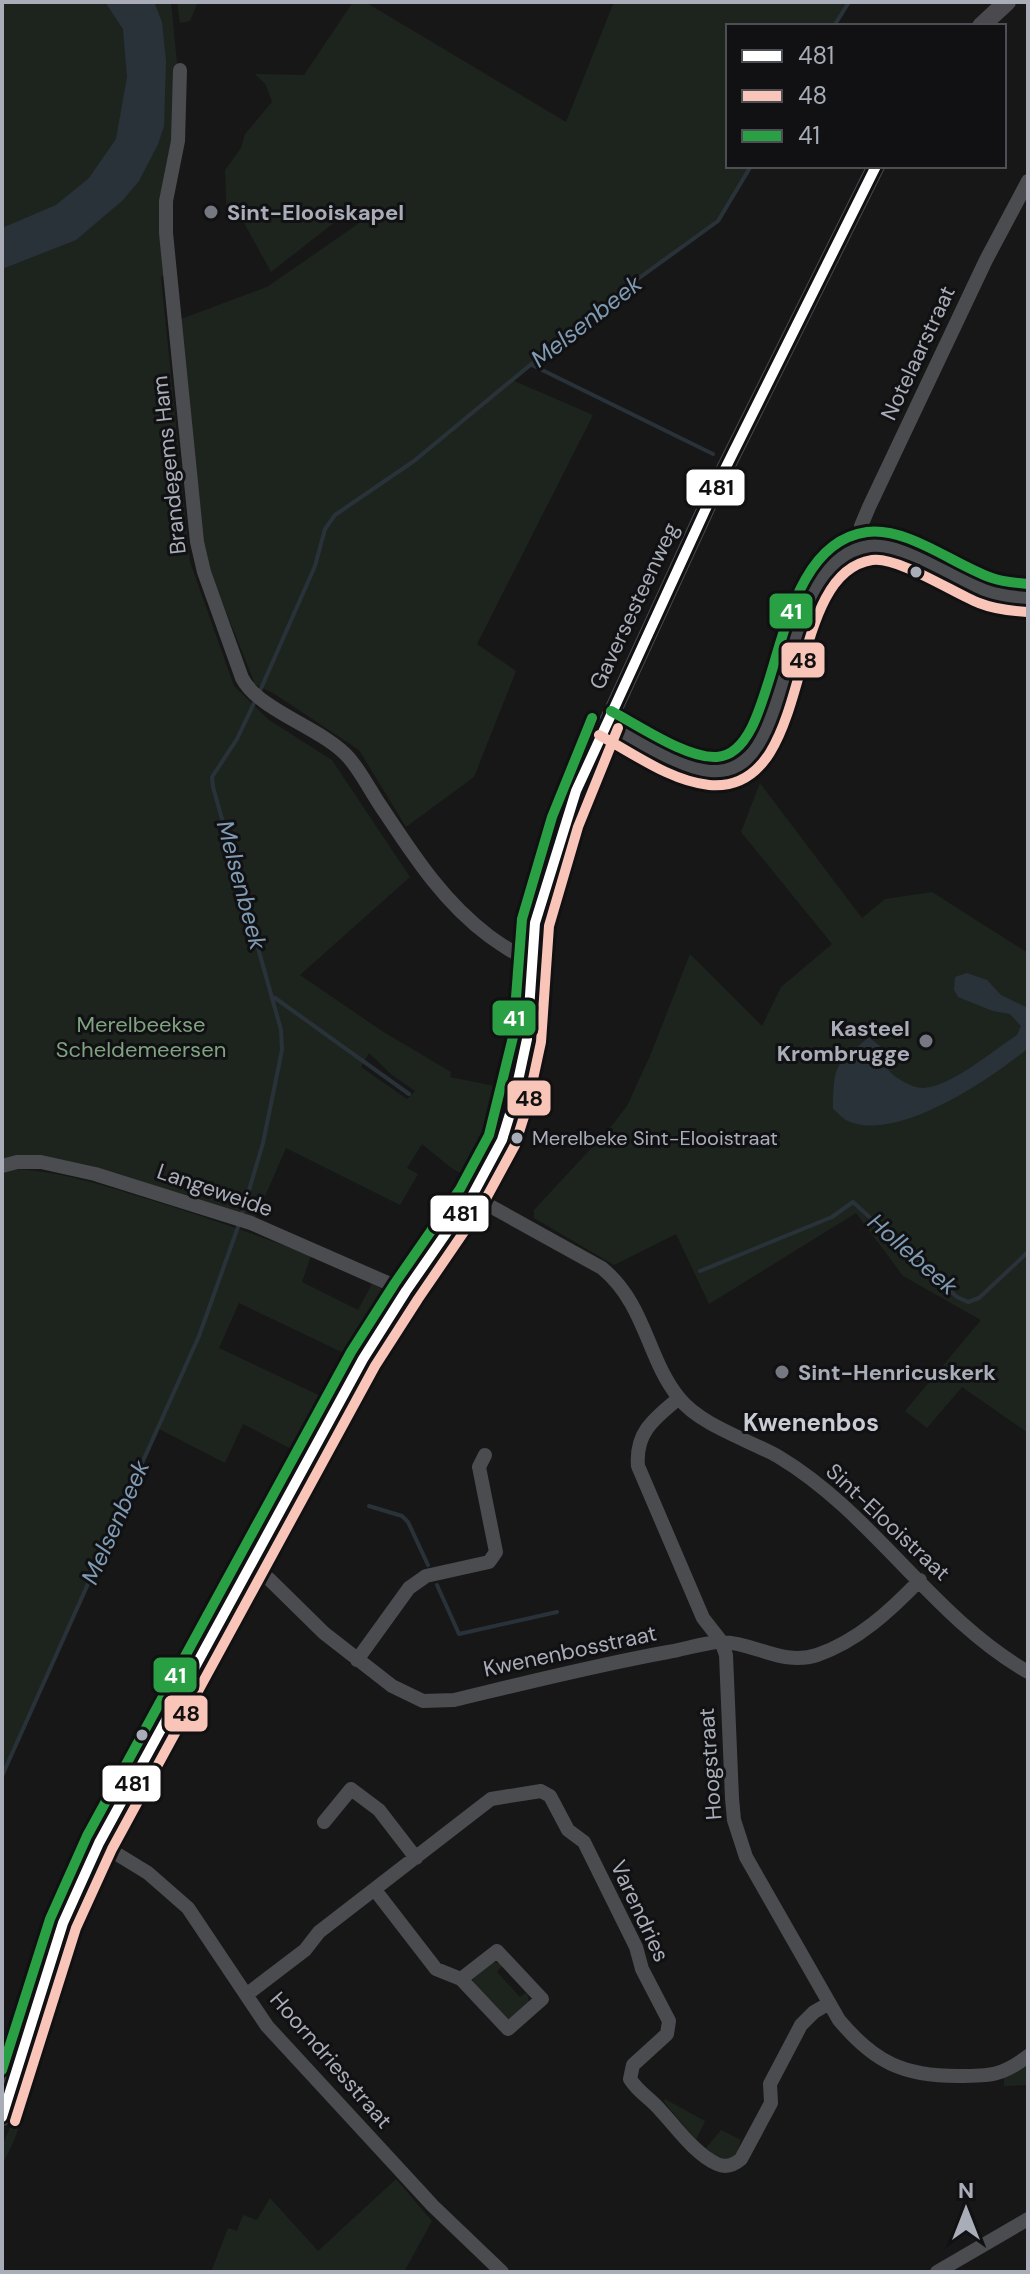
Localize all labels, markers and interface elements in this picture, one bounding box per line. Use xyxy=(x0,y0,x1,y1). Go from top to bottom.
legend xyxy=(726,24,1006,168)
text: 481 xyxy=(798,40,834,71)
text: 48 xyxy=(798,80,827,111)
text: 41 xyxy=(798,120,820,151)
place label: Sint-Elooiskapel xyxy=(227,198,404,227)
marker: Sint-Elooiskapel xyxy=(202,203,220,221)
water label: Melsenbeek xyxy=(524,267,648,374)
street label: Notelaarstraat xyxy=(874,281,962,425)
street label: Brandegems Ham xyxy=(145,374,193,556)
line badge: 481 xyxy=(685,468,746,507)
text: 481 xyxy=(698,473,734,502)
street label: Gaversesteenweg xyxy=(583,518,685,694)
unlabelled marker xyxy=(908,564,924,580)
line badge: 41 xyxy=(768,592,814,630)
text: 41 xyxy=(780,597,802,626)
line badge: 48 xyxy=(780,641,826,679)
text: 48 xyxy=(789,646,817,675)
water label: Melsenbeek xyxy=(210,817,274,954)
line badge: 41 xyxy=(491,999,537,1037)
text: 41 xyxy=(503,1004,525,1033)
park label: Merelbeekse Scheldemeersen xyxy=(56,1010,226,1064)
place label: Kasteel Krombrugge xyxy=(777,1014,910,1068)
marker: Kasteel Krombrugge xyxy=(917,1032,935,1050)
line badge: 48 xyxy=(506,1079,552,1117)
text: 48 xyxy=(515,1084,543,1113)
place label: Merelbeke Sint-Elooistraat xyxy=(532,1125,778,1151)
marker: Merelbeke Sint-Elooistraat xyxy=(509,1130,525,1146)
street label: Langeweide xyxy=(153,1157,277,1223)
line badge: 481 xyxy=(429,1194,490,1233)
text: 481 xyxy=(442,1199,478,1228)
water label: Hollebeek xyxy=(861,1206,965,1302)
place label: Sint-Henricuskerk xyxy=(798,1358,996,1387)
marker: Sint-Henricuskerk xyxy=(773,1363,791,1381)
district label: Kwenenbos xyxy=(743,1407,879,1438)
water label: Melsenbeek xyxy=(74,1454,156,1589)
street label: Sint-Elooistraat xyxy=(820,1457,956,1587)
street label: Kwenenbosstraat xyxy=(481,1618,659,1684)
line badge: 41 xyxy=(152,1656,198,1694)
text: 41 xyxy=(164,1661,186,1690)
line badge: 48 xyxy=(163,1694,209,1733)
text: 48 xyxy=(172,1699,200,1728)
street label: Hoogstraat xyxy=(692,1707,728,1821)
unlabelled marker xyxy=(134,1727,150,1743)
line badge: 481 xyxy=(101,1764,162,1803)
text: 481 xyxy=(114,1769,150,1798)
street label: Varendries xyxy=(604,1855,676,1967)
street label: Hoorndriesstraat xyxy=(264,1986,398,2134)
north arrow xyxy=(926,2170,1006,2250)
text: N xyxy=(958,2176,974,2205)

